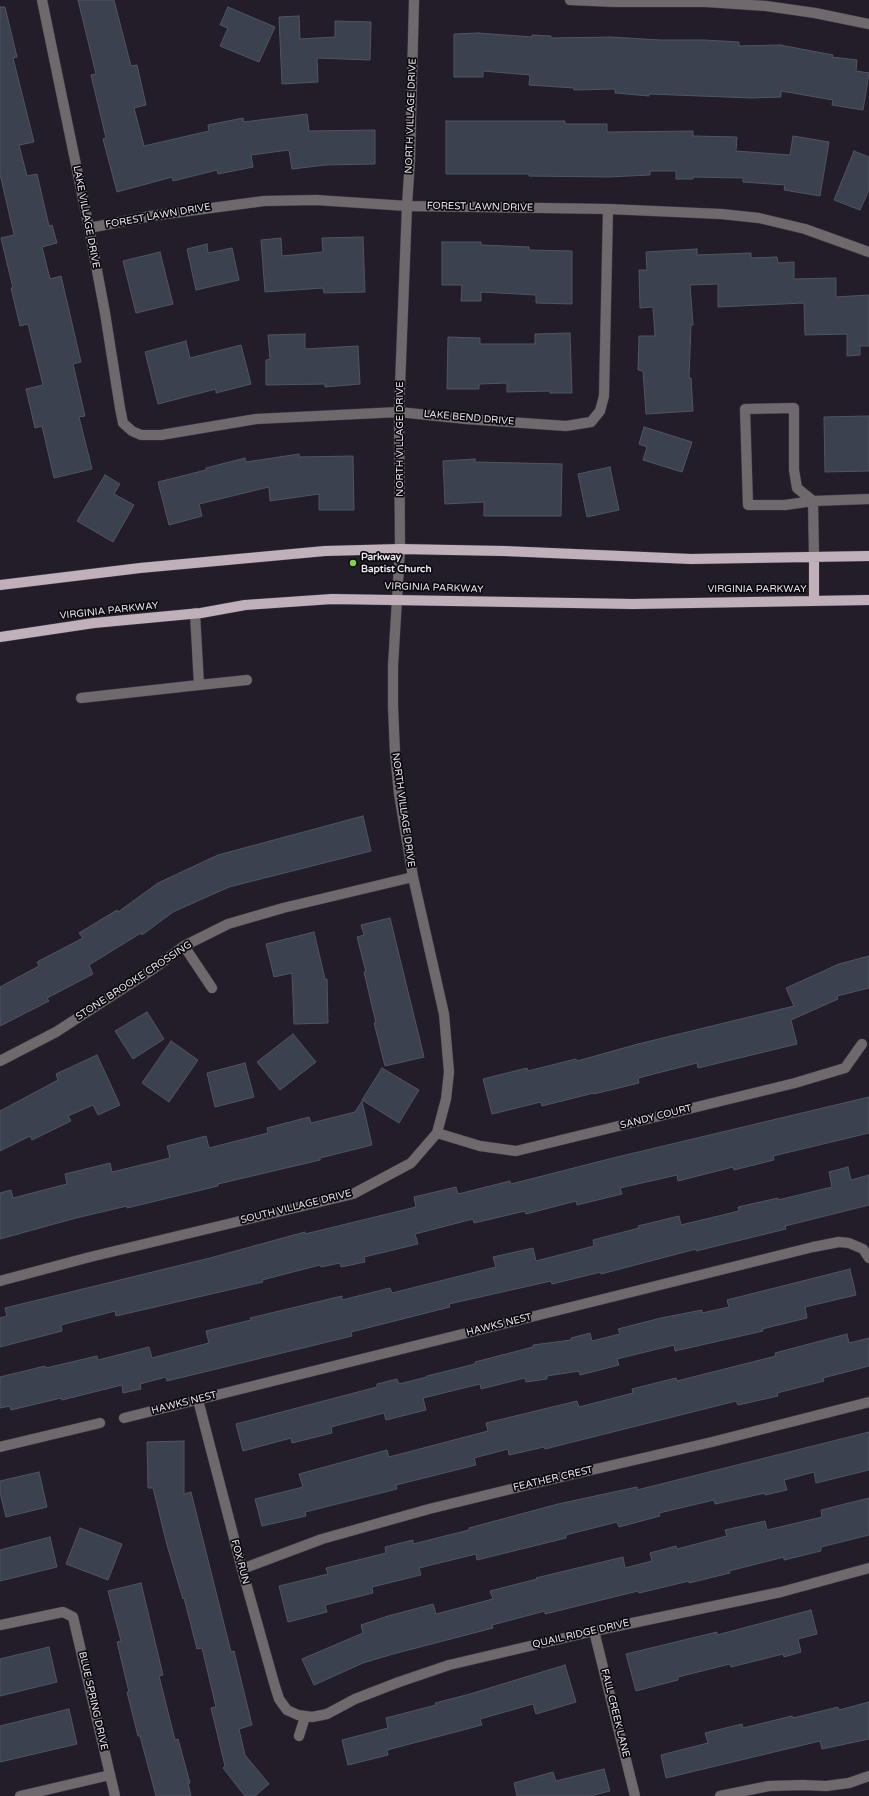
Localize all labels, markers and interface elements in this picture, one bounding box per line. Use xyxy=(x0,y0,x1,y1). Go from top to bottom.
street label: NORTH VILLAGE DRIVE xyxy=(403,58,419,174)
street label: LAKE VILLAGE DRIVE xyxy=(70,165,102,269)
street label: FOREST LAWN DRIVE xyxy=(427,200,533,214)
street label: FOREST LAWN DRIVE xyxy=(104,201,212,231)
street label: NORTH VILLAGE DRIVE xyxy=(394,381,406,497)
street label: LAKE BEND DRIVE xyxy=(423,408,515,428)
place label: Parkway Baptist Church xyxy=(361,551,431,574)
marker: Parkway Baptist Church xyxy=(348,558,358,568)
street label: VIRGINIA PARKWAY xyxy=(384,580,484,596)
street label: VIRGINIA PARKWAY xyxy=(707,583,807,595)
street label: VIRGINIA PARKWAY xyxy=(59,600,159,622)
street label: NORTH VILLAGE DRIVE xyxy=(389,752,417,868)
street label: STONE BROOKE CROSSING xyxy=(74,939,194,1023)
street label: SANDY COURT xyxy=(619,1102,693,1132)
street label: SOUTH VILLAGE DRIVE xyxy=(239,1187,353,1227)
street label: HAWKS NEST xyxy=(465,1311,533,1339)
street label: HAWKS NEST xyxy=(150,1389,218,1417)
street label: FEATHER CREST xyxy=(512,1464,594,1494)
street label: FOX RUN xyxy=(228,1538,252,1586)
street label: QUAIL RIDGE DRIVE xyxy=(531,1617,631,1651)
street label: BLUE SPRING DRIVE xyxy=(76,1650,110,1752)
street label: FALL CREEK LANE xyxy=(598,1668,632,1758)

